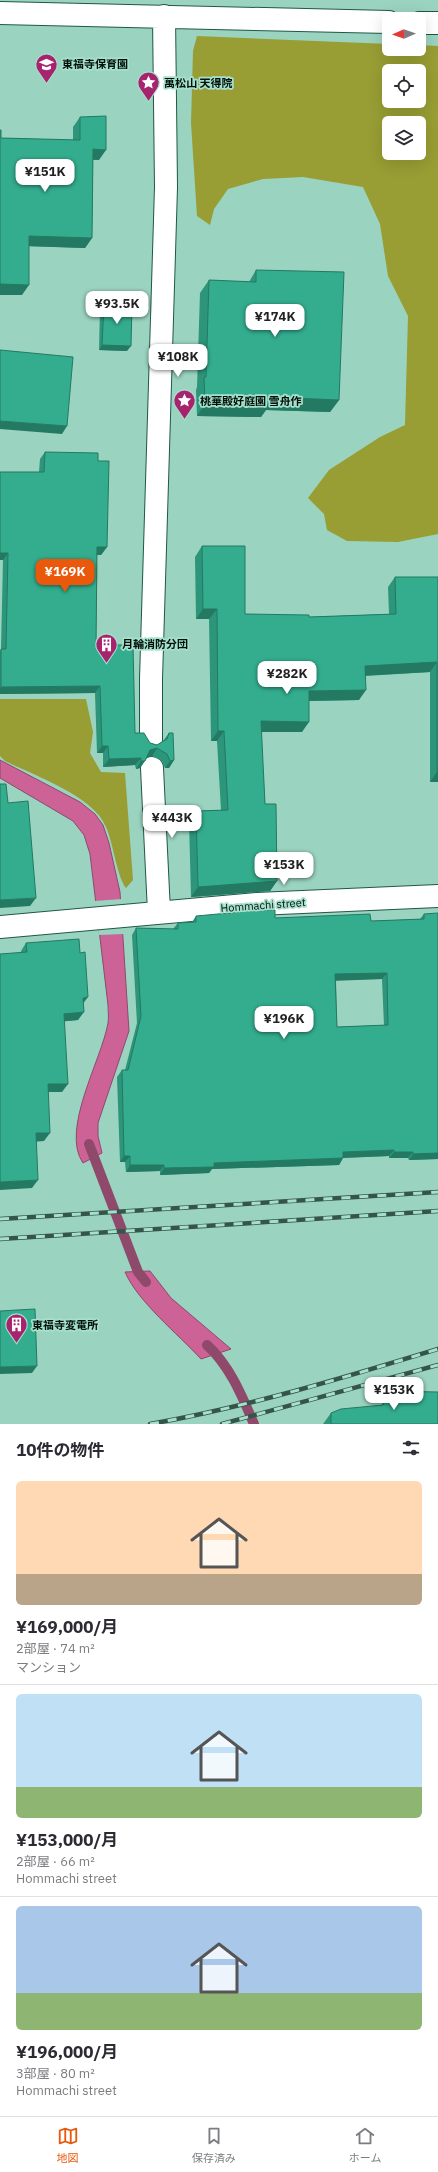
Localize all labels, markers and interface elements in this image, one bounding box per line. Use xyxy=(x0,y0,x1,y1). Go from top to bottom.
north arrow xyxy=(382,12,426,56)
map controls xyxy=(382,12,426,160)
school or university icon: 東福寺保育園 xyxy=(34,51,60,84)
place label: 東福寺保育園 xyxy=(62,57,128,71)
button: locate xyxy=(382,64,426,108)
place icon: 萬松山 天得院 xyxy=(135,70,161,103)
place label: 萬松山 天得院 xyxy=(164,76,233,90)
button: layers xyxy=(382,116,426,160)
pin: ¥151K xyxy=(17,159,73,193)
text: ¥151K xyxy=(25,163,65,180)
pin: ¥93.5K xyxy=(84,291,150,325)
text: ¥93.5K xyxy=(95,295,139,312)
pin: ¥174K xyxy=(247,304,303,338)
text: ¥174K xyxy=(255,308,295,325)
pin: ¥108K xyxy=(150,344,206,378)
text: ¥108K xyxy=(158,348,198,365)
place icon: 桃華殿好庭園 雪舟作 xyxy=(171,388,197,421)
place label: 桃華殿好庭園 雪舟作 xyxy=(200,394,302,408)
pin: ¥169K xyxy=(37,559,93,593)
text: ¥169K xyxy=(45,563,85,580)
building icon: 月輪消防分団 xyxy=(94,631,120,664)
place label: 月輪消防分団 xyxy=(122,637,188,651)
pin: ¥282K xyxy=(259,661,315,695)
text: ¥282K xyxy=(267,665,307,682)
pin: ¥443K xyxy=(144,805,200,839)
text: ¥443K xyxy=(152,809,192,826)
pin: ¥153K xyxy=(256,852,312,886)
text: ¥153K xyxy=(264,856,304,873)
street label: Hommachi street xyxy=(220,895,306,915)
pin: ¥196K xyxy=(256,1006,312,1040)
text: ¥196K xyxy=(264,1010,304,1027)
building icon: 東福寺変電所 xyxy=(3,1312,29,1345)
place label: 東福寺変電所 xyxy=(32,1318,98,1332)
pin: ¥153K xyxy=(366,1377,422,1411)
text: ¥153K xyxy=(374,1381,414,1398)
icon: filters xyxy=(400,1437,422,1459)
text: 10件の物件 xyxy=(16,1439,104,1461)
icon: home xyxy=(183,1507,255,1579)
text: ¥169,000/月 xyxy=(16,1616,118,1638)
text: 2部屋 · 74 m² xyxy=(16,1640,95,1657)
text: マンション xyxy=(16,1659,81,1676)
icon: home xyxy=(183,1720,255,1792)
text: ¥153,000/月 xyxy=(16,1829,118,1851)
text: 2部屋 · 66 m² xyxy=(16,1853,95,1870)
text: Hommachi street xyxy=(16,1870,117,1887)
icon: home xyxy=(183,1932,255,2004)
text: ¥196,000/月 xyxy=(16,2041,118,2063)
text: 3部屋 · 80 m² xyxy=(16,2065,95,2082)
text: Hommachi street xyxy=(16,2082,117,2099)
tab: 地図 xyxy=(57,2125,79,2165)
tab: 保存済み xyxy=(192,2125,236,2165)
tab: ホーム xyxy=(349,2125,381,2165)

